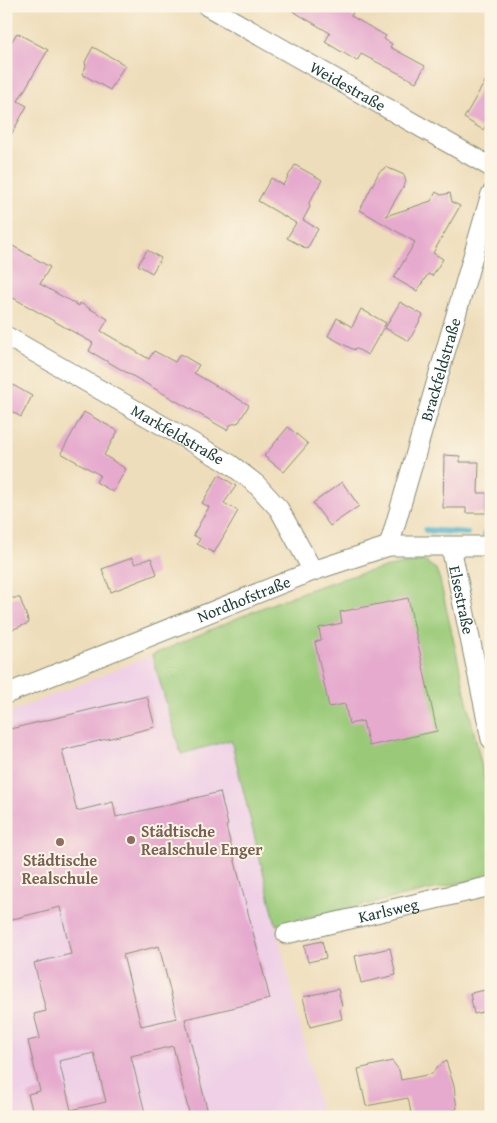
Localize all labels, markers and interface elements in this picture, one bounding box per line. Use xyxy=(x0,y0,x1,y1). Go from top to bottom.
street label: Weidestraße xyxy=(305,55,390,117)
street label: Brackfeldstraße xyxy=(414,315,467,424)
street label: Markfeldstraße xyxy=(127,398,229,470)
street label: Elsestraße xyxy=(443,563,481,636)
street label: Nordhofstraße xyxy=(193,569,294,628)
place label: Städtische Realschule Enger xyxy=(141,819,263,861)
marker: Städtische Realschule Enger xyxy=(125,834,137,846)
marker: Städtische Realschule xyxy=(54,836,66,848)
place label: Städtische Realschule xyxy=(22,848,98,890)
street label: Karlsweg xyxy=(356,891,421,929)

